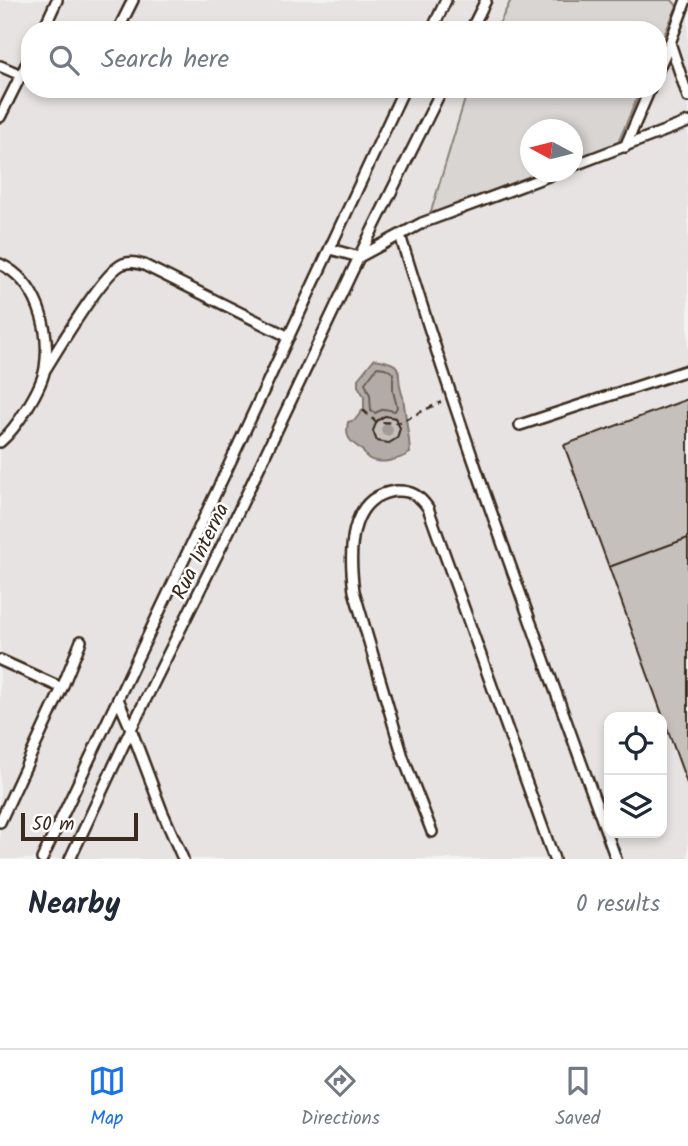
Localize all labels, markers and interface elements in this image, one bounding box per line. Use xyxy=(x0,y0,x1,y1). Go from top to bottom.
search box xyxy=(21,21,667,98)
text: Search here xyxy=(101,39,229,81)
icon: search xyxy=(45,41,83,79)
north arrow xyxy=(520,119,583,182)
street label: Rua Interna xyxy=(164,498,239,606)
map controls xyxy=(604,712,667,838)
button: locate xyxy=(604,712,667,775)
button: layers xyxy=(604,775,667,838)
scale bar xyxy=(21,810,138,842)
text: 50 m xyxy=(32,810,74,840)
text: Nearby xyxy=(28,881,120,929)
text: 0 results xyxy=(576,887,660,923)
tab: Map xyxy=(88,1062,126,1134)
tab: Directions xyxy=(301,1062,380,1134)
tab: Saved xyxy=(555,1062,600,1134)

